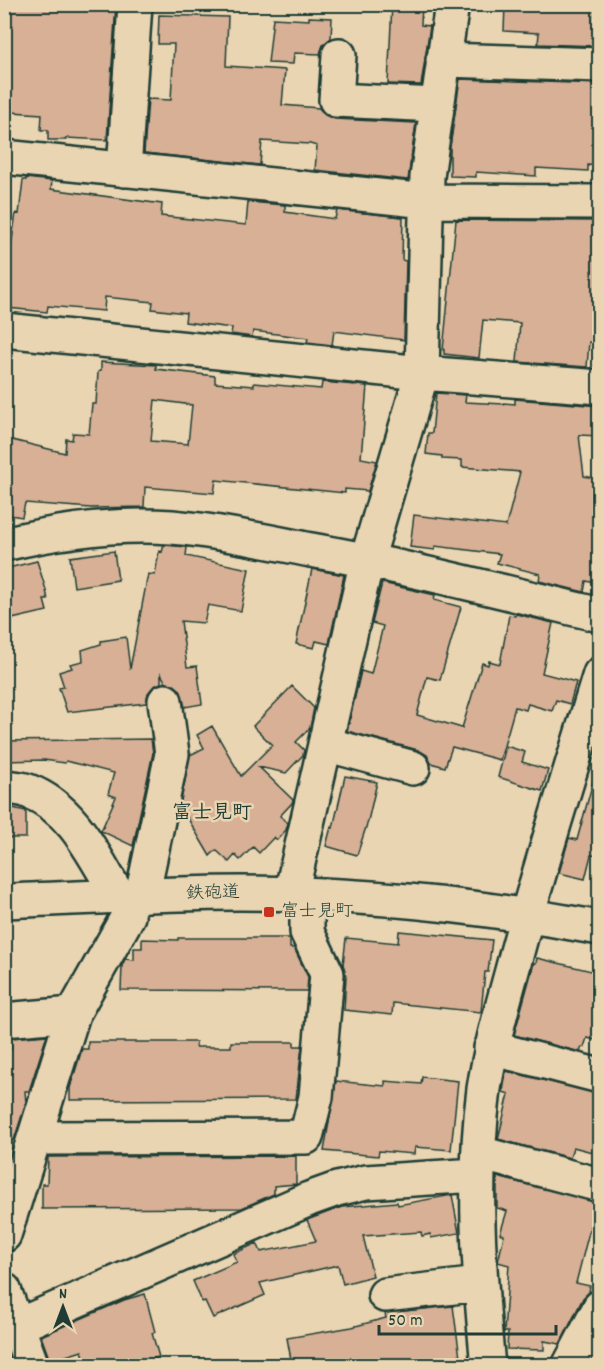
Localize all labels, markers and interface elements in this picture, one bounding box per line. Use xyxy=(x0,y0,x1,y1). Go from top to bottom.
district label: 富士見町 xyxy=(172,800,252,828)
street label: 鉄砲道 xyxy=(186,881,240,907)
place label: 富士見町 xyxy=(281,900,353,925)
marker: 富士見町 xyxy=(262,905,276,919)
north arrow xyxy=(33,1277,93,1337)
text: N xyxy=(59,1283,67,1306)
scale bar xyxy=(379,1298,556,1336)
text: 50 m xyxy=(388,1309,423,1334)

